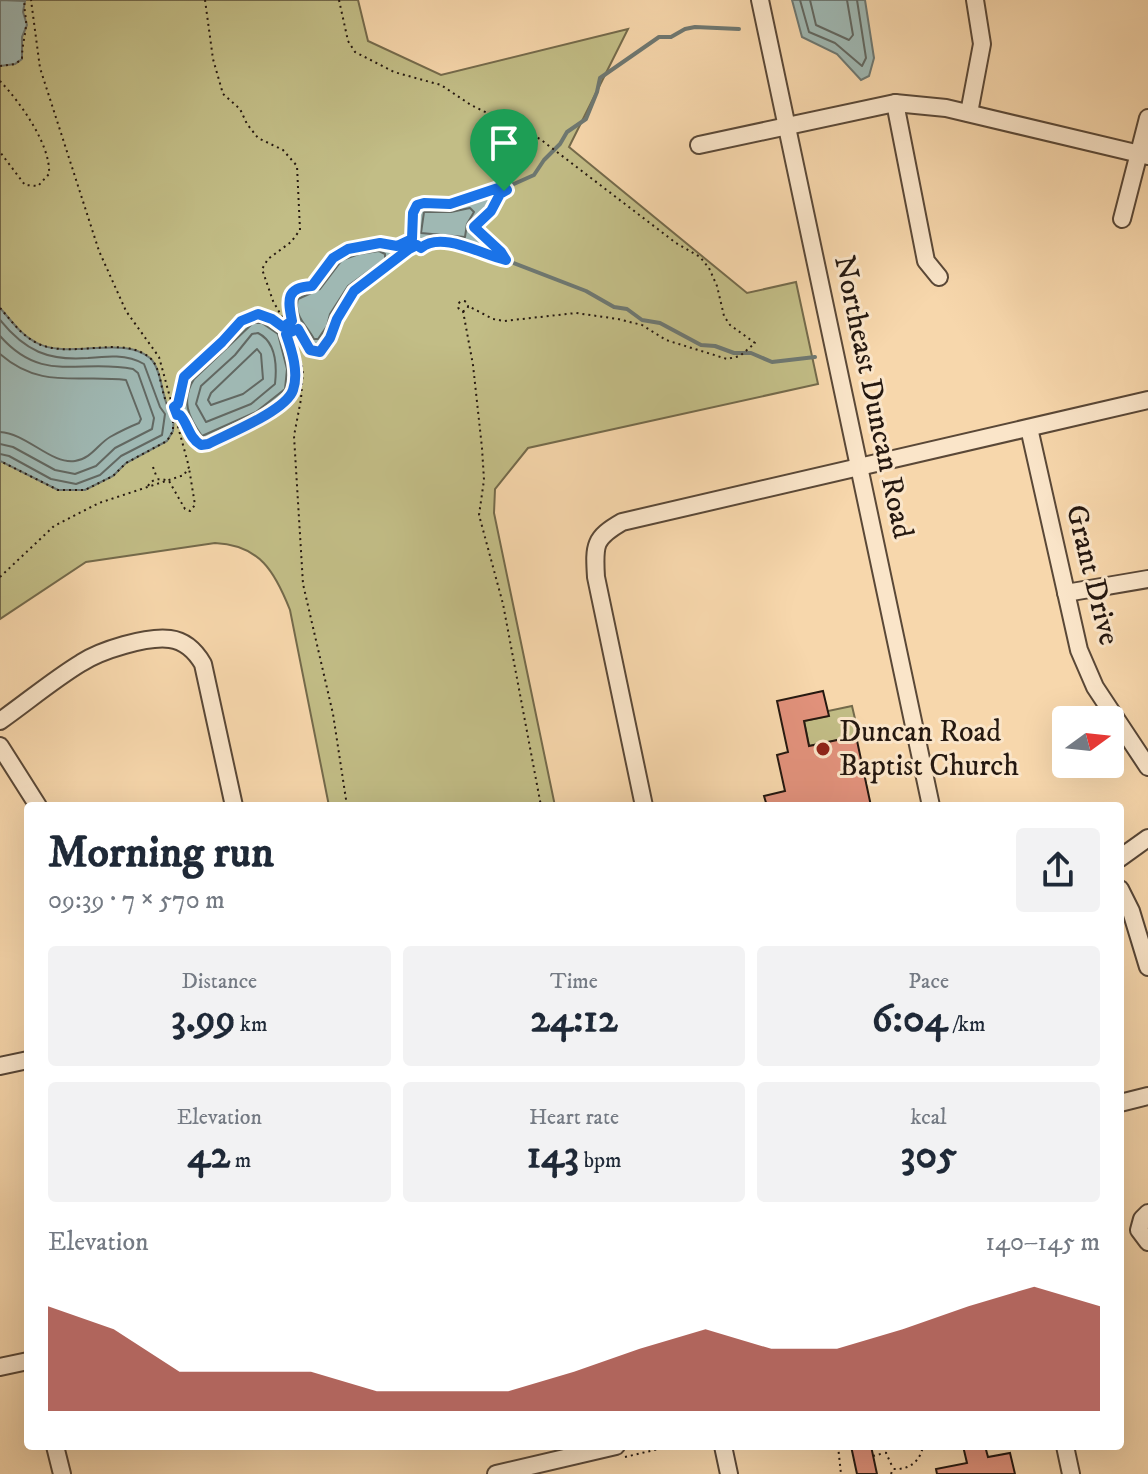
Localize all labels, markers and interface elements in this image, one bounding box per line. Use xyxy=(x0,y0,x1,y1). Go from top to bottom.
pin xyxy=(470,109,538,191)
icon: arrive xyxy=(482,121,526,165)
street label: Northeast Duncan Road xyxy=(825,252,921,542)
street label: Grant Drive xyxy=(1057,501,1127,649)
north arrow xyxy=(1052,706,1124,778)
map controls xyxy=(1052,706,1124,778)
place label: Duncan Road Baptist Church xyxy=(839,714,1019,785)
marker: Duncan Road Baptist Church xyxy=(814,740,832,758)
text: Morning run xyxy=(48,826,274,881)
button: share xyxy=(1016,828,1100,912)
text: 09:39 · 7 × 570 m xyxy=(48,884,225,917)
text: Distance xyxy=(181,968,257,995)
text: Time xyxy=(550,968,598,995)
text: Pace xyxy=(908,968,949,995)
text: 3.99 xyxy=(171,995,235,1045)
text: 24:12 xyxy=(530,995,618,1045)
text: 6:04 xyxy=(872,995,947,1045)
text: km xyxy=(235,1011,268,1038)
text: /km xyxy=(947,1011,986,1038)
text: Elevation xyxy=(177,1104,262,1131)
text: Heart rate xyxy=(529,1104,619,1131)
text: kcal xyxy=(911,1104,947,1131)
text: 42 xyxy=(187,1131,230,1181)
text: 143 xyxy=(526,1131,579,1181)
text: 305 xyxy=(900,1131,957,1181)
text: m xyxy=(230,1147,251,1174)
text: bpm xyxy=(579,1147,622,1174)
text: Elevation xyxy=(48,1226,149,1259)
text: 140–145 m xyxy=(985,1226,1100,1259)

